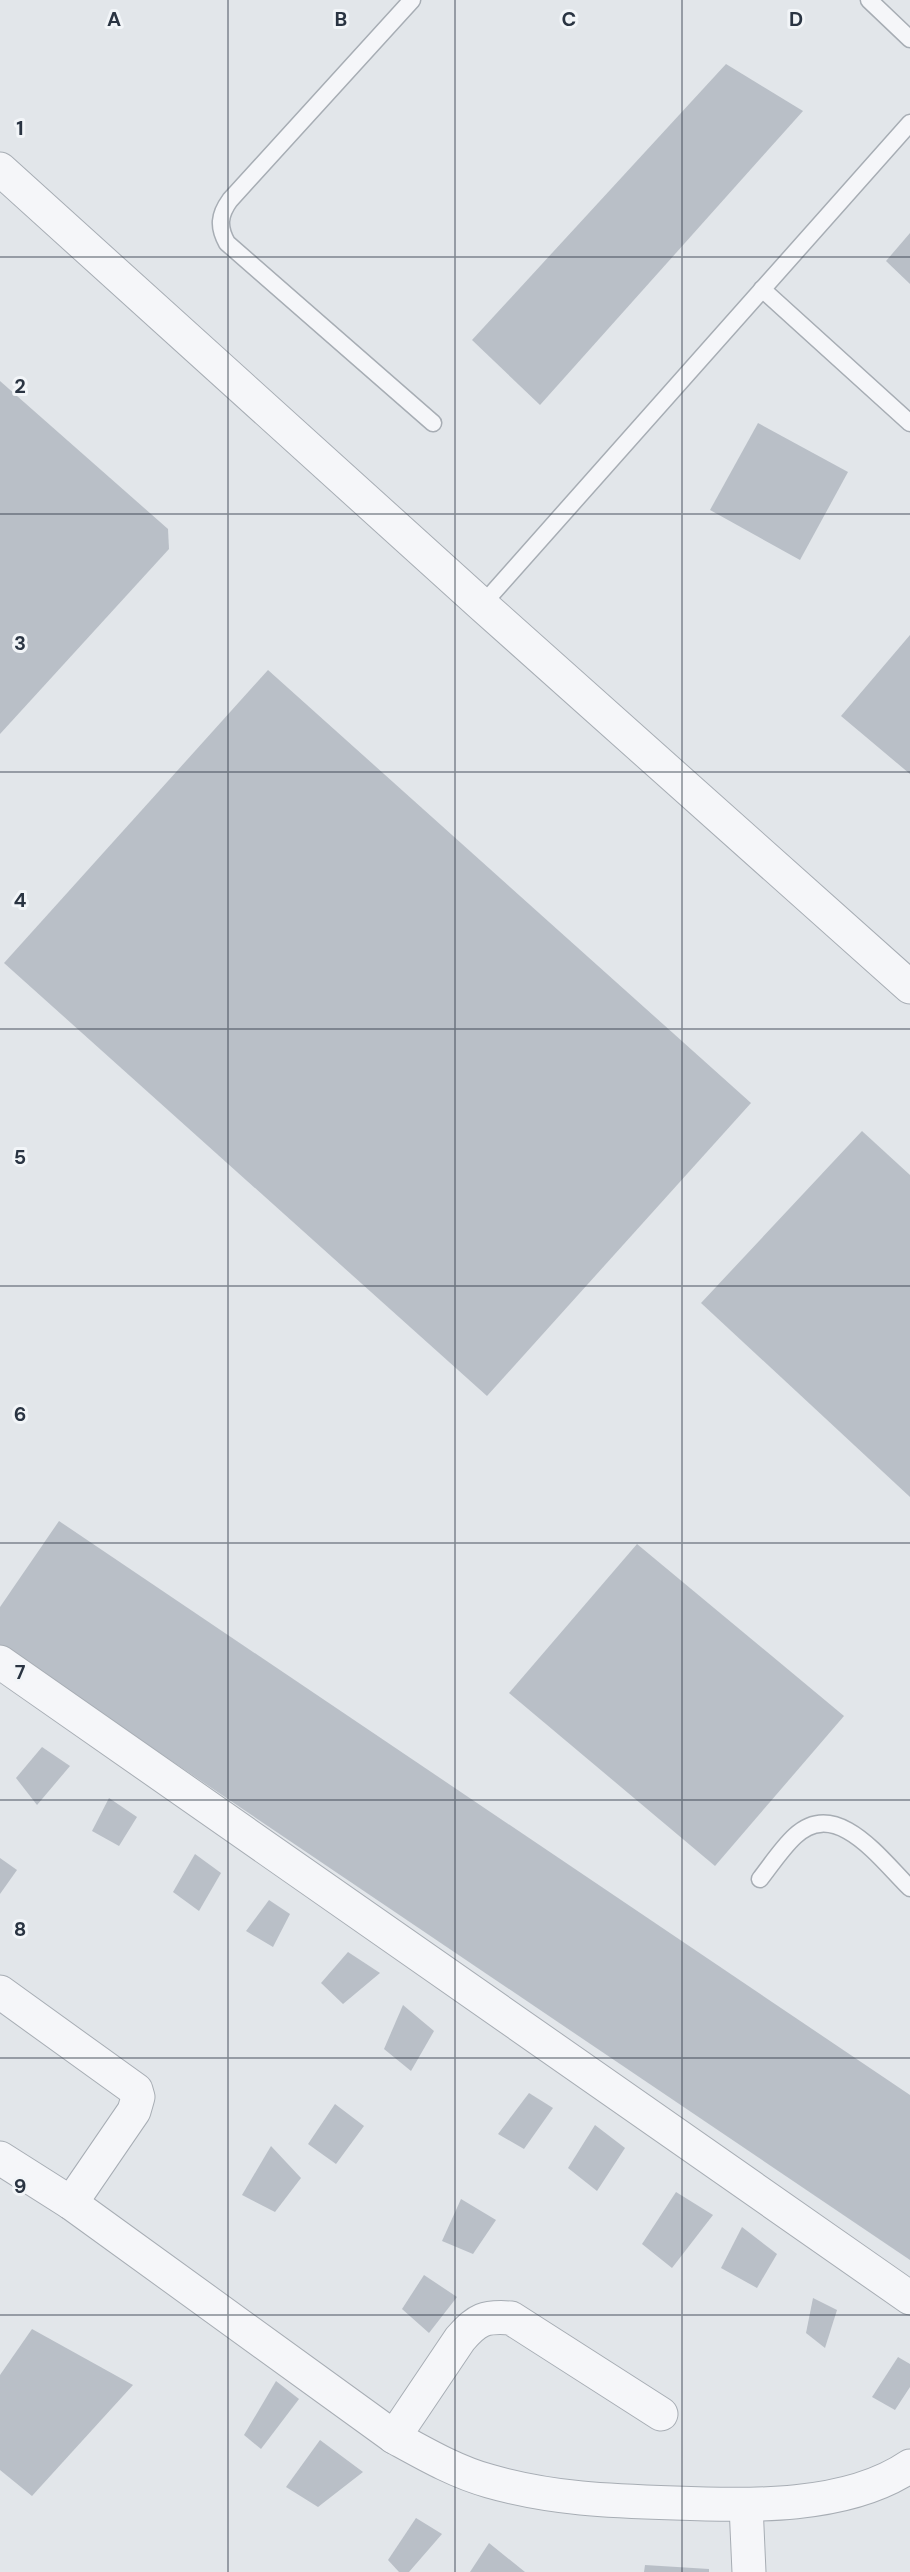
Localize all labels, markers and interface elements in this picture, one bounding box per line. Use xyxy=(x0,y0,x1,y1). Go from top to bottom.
text: A xyxy=(107,6,121,32)
text: B xyxy=(335,6,347,32)
text: C xyxy=(562,6,576,32)
text: D xyxy=(789,6,803,32)
text: 1 xyxy=(16,115,24,141)
text: 2 xyxy=(14,373,26,399)
text: 3 xyxy=(14,630,26,656)
text: 4 xyxy=(14,887,27,913)
text: 5 xyxy=(14,1144,26,1170)
text: 6 xyxy=(14,1401,26,1427)
text: 7 xyxy=(15,1659,26,1685)
text: 8 xyxy=(14,1916,26,1942)
text: 9 xyxy=(14,2173,26,2199)

